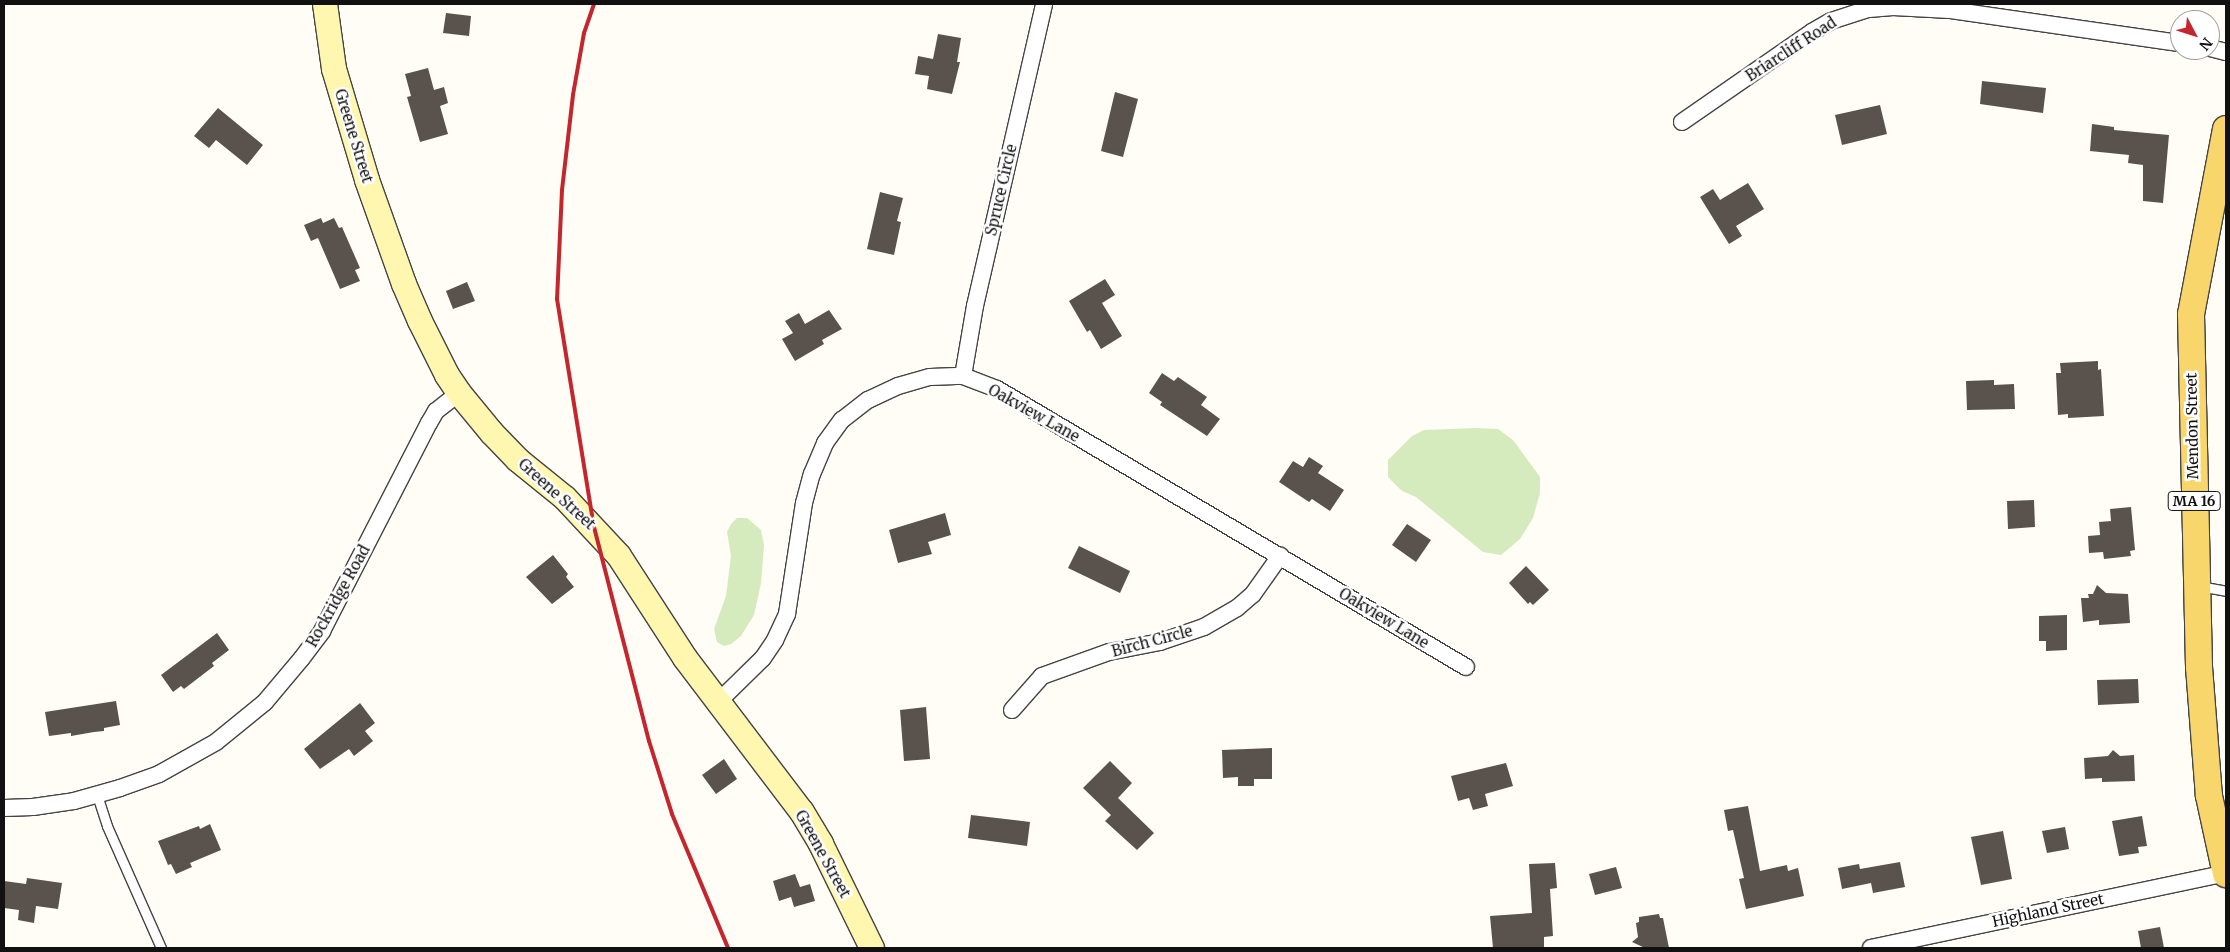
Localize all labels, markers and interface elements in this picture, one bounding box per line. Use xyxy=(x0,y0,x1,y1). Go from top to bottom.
north arrow xyxy=(2170,10,2220,60)
street label: Briarcliff Road xyxy=(1742,13,1840,85)
text: N xyxy=(2195,34,2216,54)
street label: Greene Street xyxy=(331,87,377,185)
street label: Spruce Circle xyxy=(982,142,1020,238)
street label: Mendon Street xyxy=(2182,372,2202,480)
street label: Oakview Lane xyxy=(985,381,1083,445)
street label: Greene Street xyxy=(515,455,599,533)
road number: MA 16 xyxy=(2166,490,2222,512)
street label: Rockridge Road xyxy=(303,542,373,650)
street label: Oakview Lane xyxy=(1336,584,1432,652)
street label: Birch Circle xyxy=(1110,622,1194,660)
street label: Greene Street xyxy=(792,807,854,901)
street label: Highland Street xyxy=(1991,889,2105,931)

